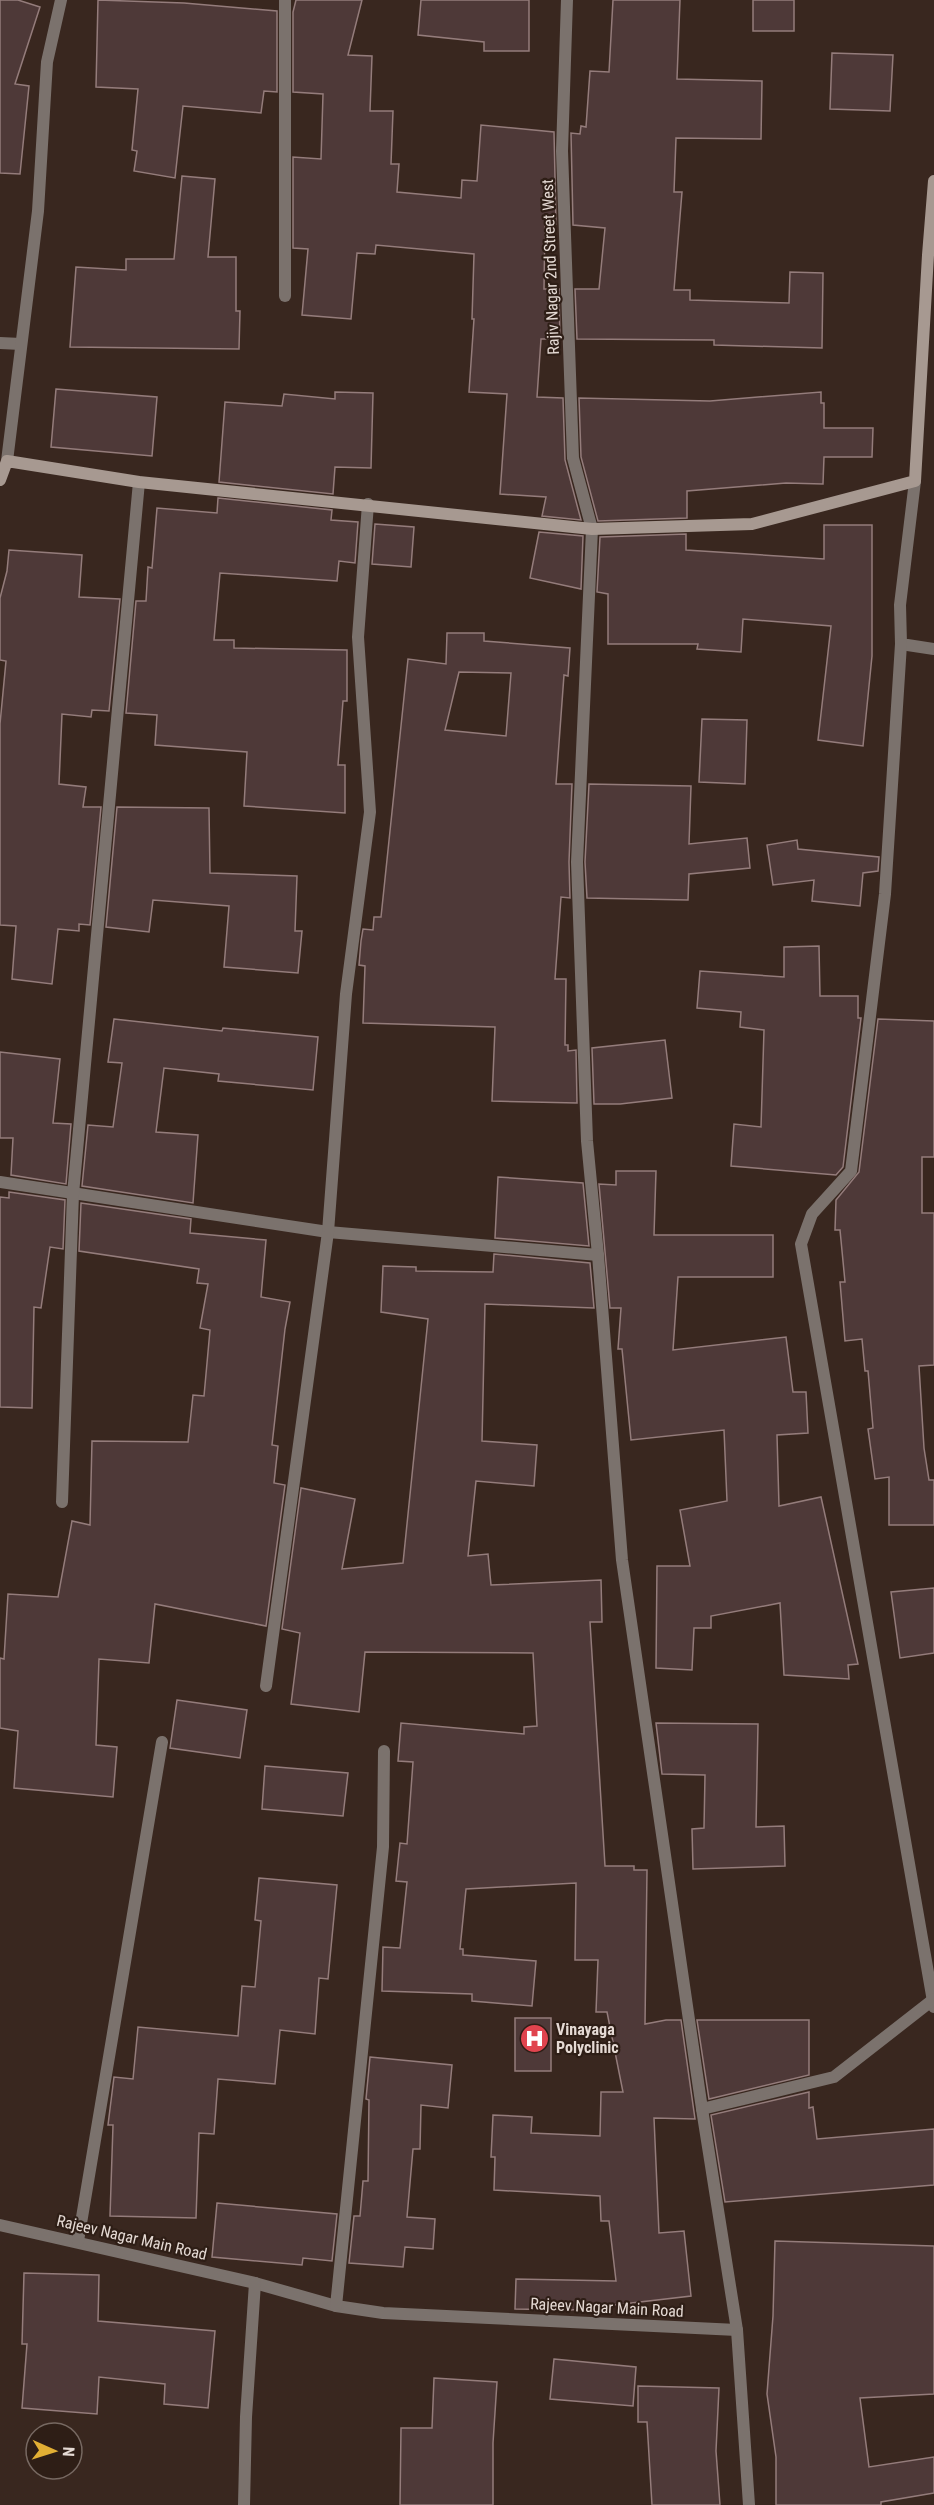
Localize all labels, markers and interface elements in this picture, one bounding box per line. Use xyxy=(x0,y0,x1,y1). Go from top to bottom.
street label: Rajiv Nagar 2nd Street West xyxy=(538,179,563,355)
place label: Vinayaga Polyclinic xyxy=(556,2020,619,2057)
hospital icon: Vinayaga Polyclinic xyxy=(519,2022,551,2054)
street label: Rajeev Nagar Main Road xyxy=(55,2211,209,2264)
street label: Rajeev Nagar Main Road xyxy=(530,2294,684,2321)
north arrow xyxy=(24,2421,84,2481)
text: N xyxy=(59,2446,78,2457)

